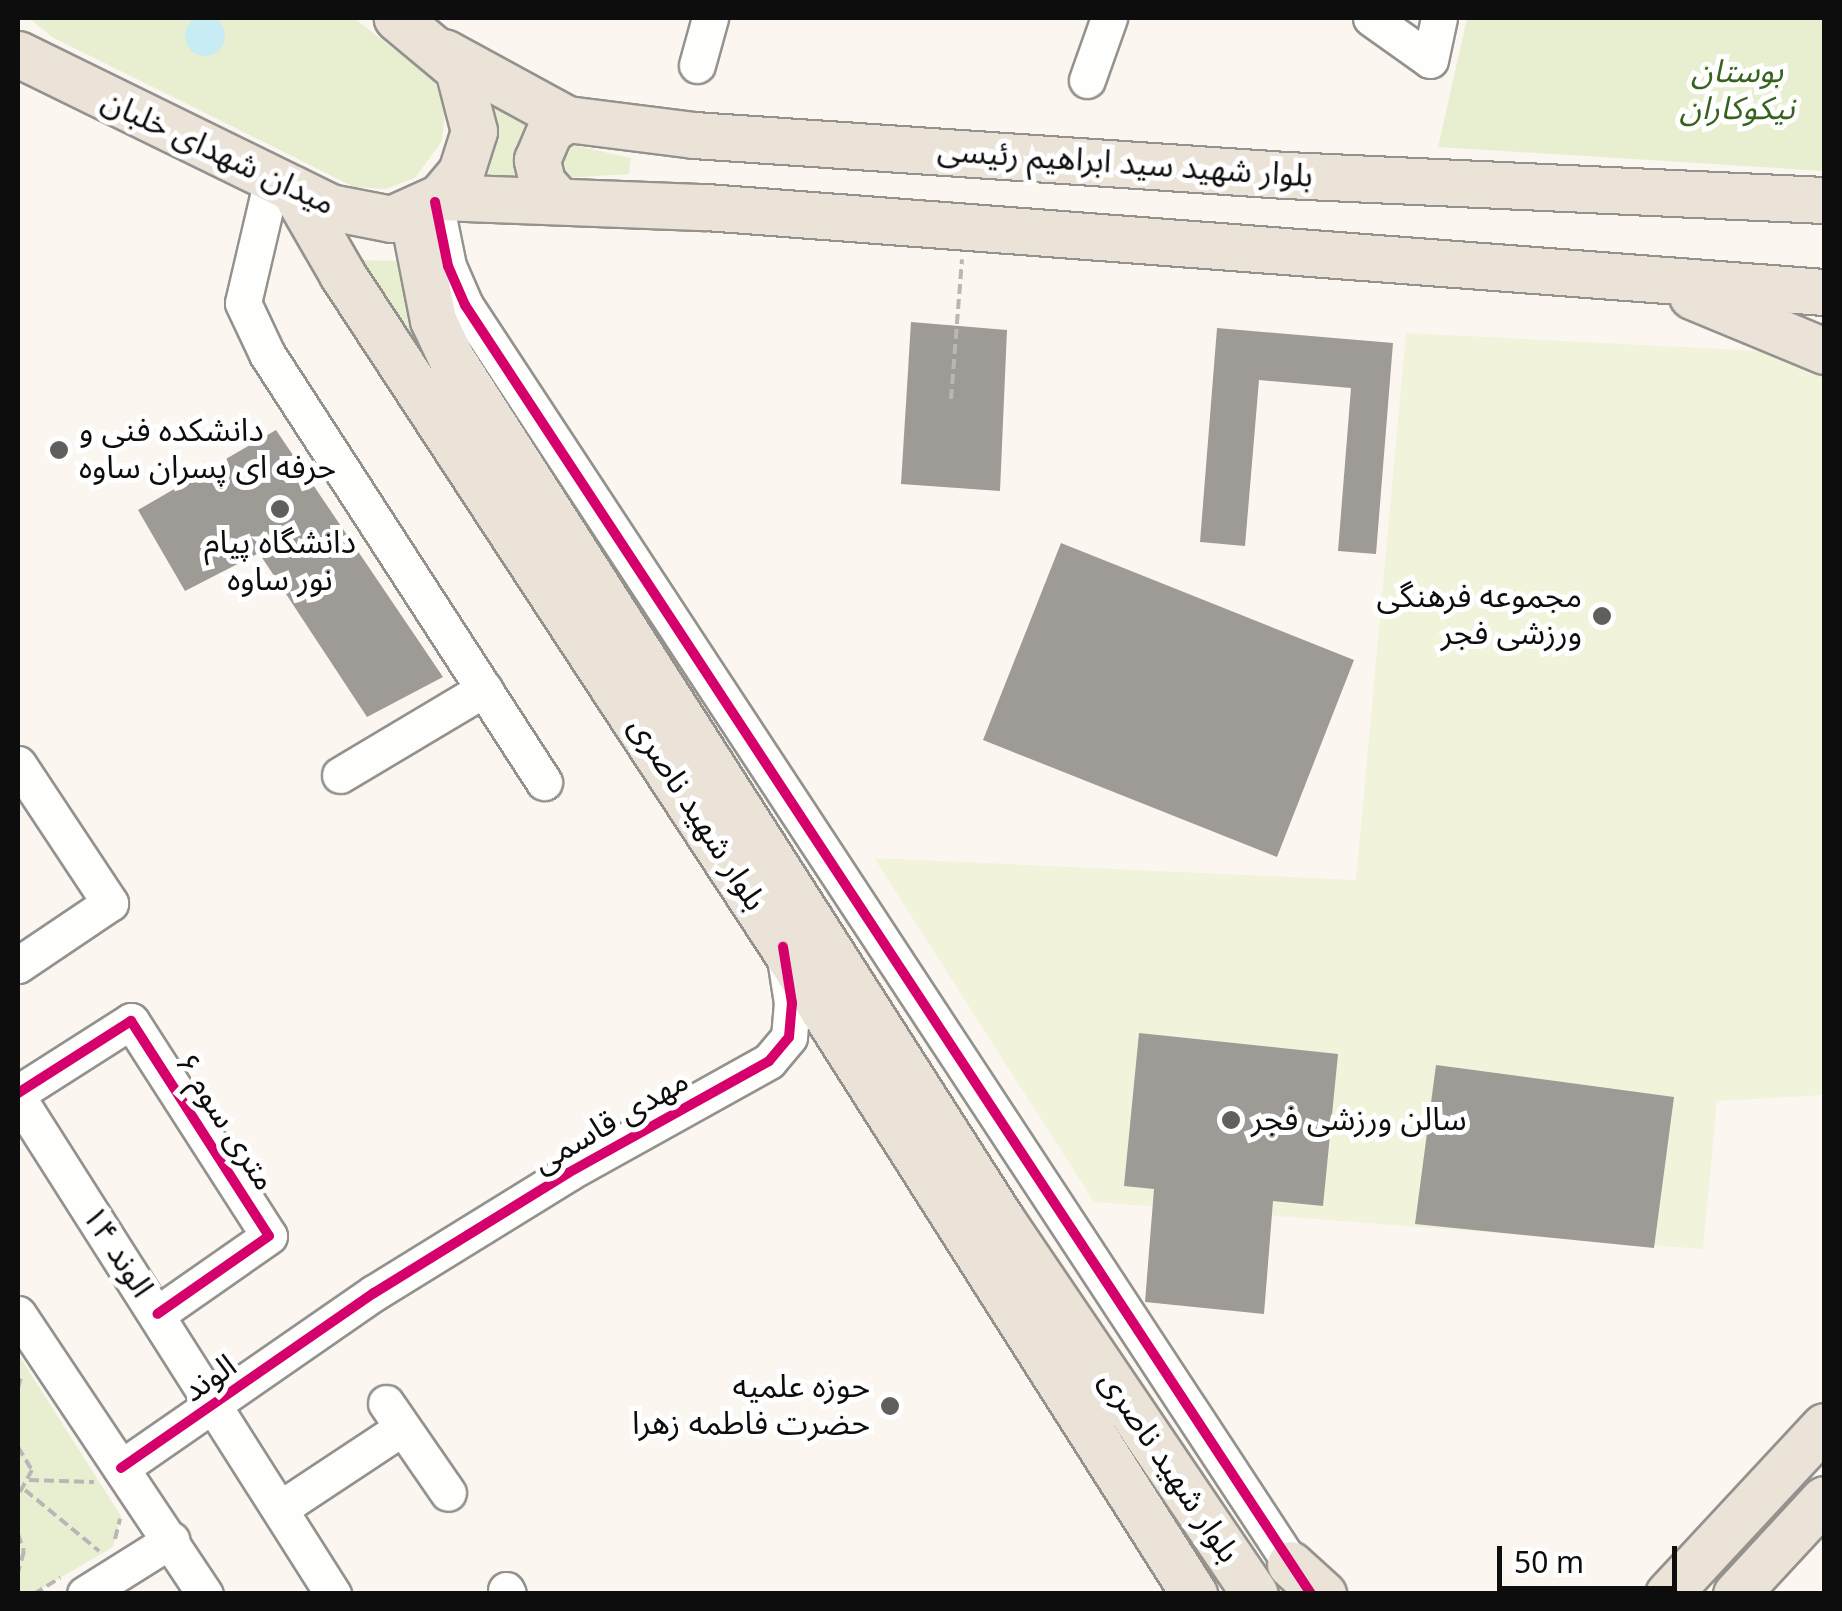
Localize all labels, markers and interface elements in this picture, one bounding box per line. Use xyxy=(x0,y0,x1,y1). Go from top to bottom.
park label: بوستان نیکوکاران xyxy=(1680,54,1794,129)
street label: میدان شهدای خلبان xyxy=(95,82,341,224)
street label: بلوار شهید سید ابراهیم رئیسی xyxy=(936,132,1314,196)
place label: دانشکده فنی و حرفه ای پسران ساوه xyxy=(79,413,336,488)
marker: دانشکده فنی و حرفه ای پسران ساوه xyxy=(48,439,70,461)
marker: دانشگاه پیام نور ساوه xyxy=(269,498,291,520)
place label: دانشگاه پیام نور ساوه xyxy=(204,525,356,600)
place label: مجموعه فرهنگی ورزشی فجر xyxy=(1376,579,1582,654)
marker: مجموعه فرهنگی ورزشی فجر xyxy=(1591,605,1613,627)
street label: بلوار شهید ناصری xyxy=(620,710,774,918)
street label: ۶ متری سوم xyxy=(166,1046,284,1198)
street label: مهدی قاسمی xyxy=(526,1062,696,1182)
place label: سالن ورزشی فجر xyxy=(1251,1101,1467,1139)
marker: سالن ورزشی فجر xyxy=(1220,1109,1242,1131)
street label: الوند ۱۴ xyxy=(73,1199,161,1305)
street label: الوند xyxy=(176,1347,244,1411)
street label: بلوار شهید ناصری xyxy=(1091,1364,1247,1570)
place label: حوزه علمیه حضرت فاطمه زهرا xyxy=(632,1369,870,1444)
marker: حوزه علمیه حضرت فاطمه زهرا xyxy=(879,1395,901,1417)
scale bar xyxy=(1502,1526,1682,1588)
text: 50 m xyxy=(1514,1532,1584,1595)

